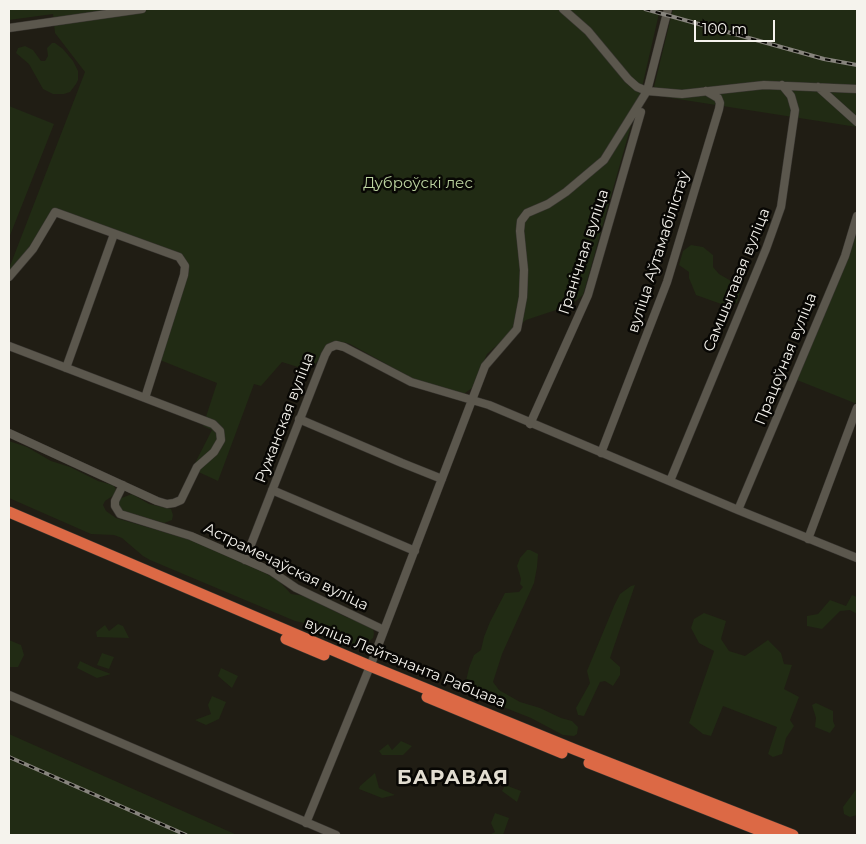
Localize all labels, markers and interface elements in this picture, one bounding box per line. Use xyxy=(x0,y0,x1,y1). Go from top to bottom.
scale bar xyxy=(696,10,777,42)
text: 100 m xyxy=(702,19,747,38)
street label: вуліца Аўтамабілістаў xyxy=(624,169,694,335)
park label: Дуброўскі лес xyxy=(363,175,473,193)
street label: Гранічная вуліца xyxy=(555,187,613,317)
street label: Самшытавая вуліца xyxy=(700,206,774,354)
street label: Працоўная вуліца xyxy=(751,290,821,428)
street label: Ружанская вуліца xyxy=(252,350,318,486)
street label: Астрамечаўская вуліца xyxy=(201,519,371,615)
street label: вуліца Лейтэнанта Рабцава xyxy=(302,614,508,712)
district label: БАРАВАЯ xyxy=(396,766,510,790)

